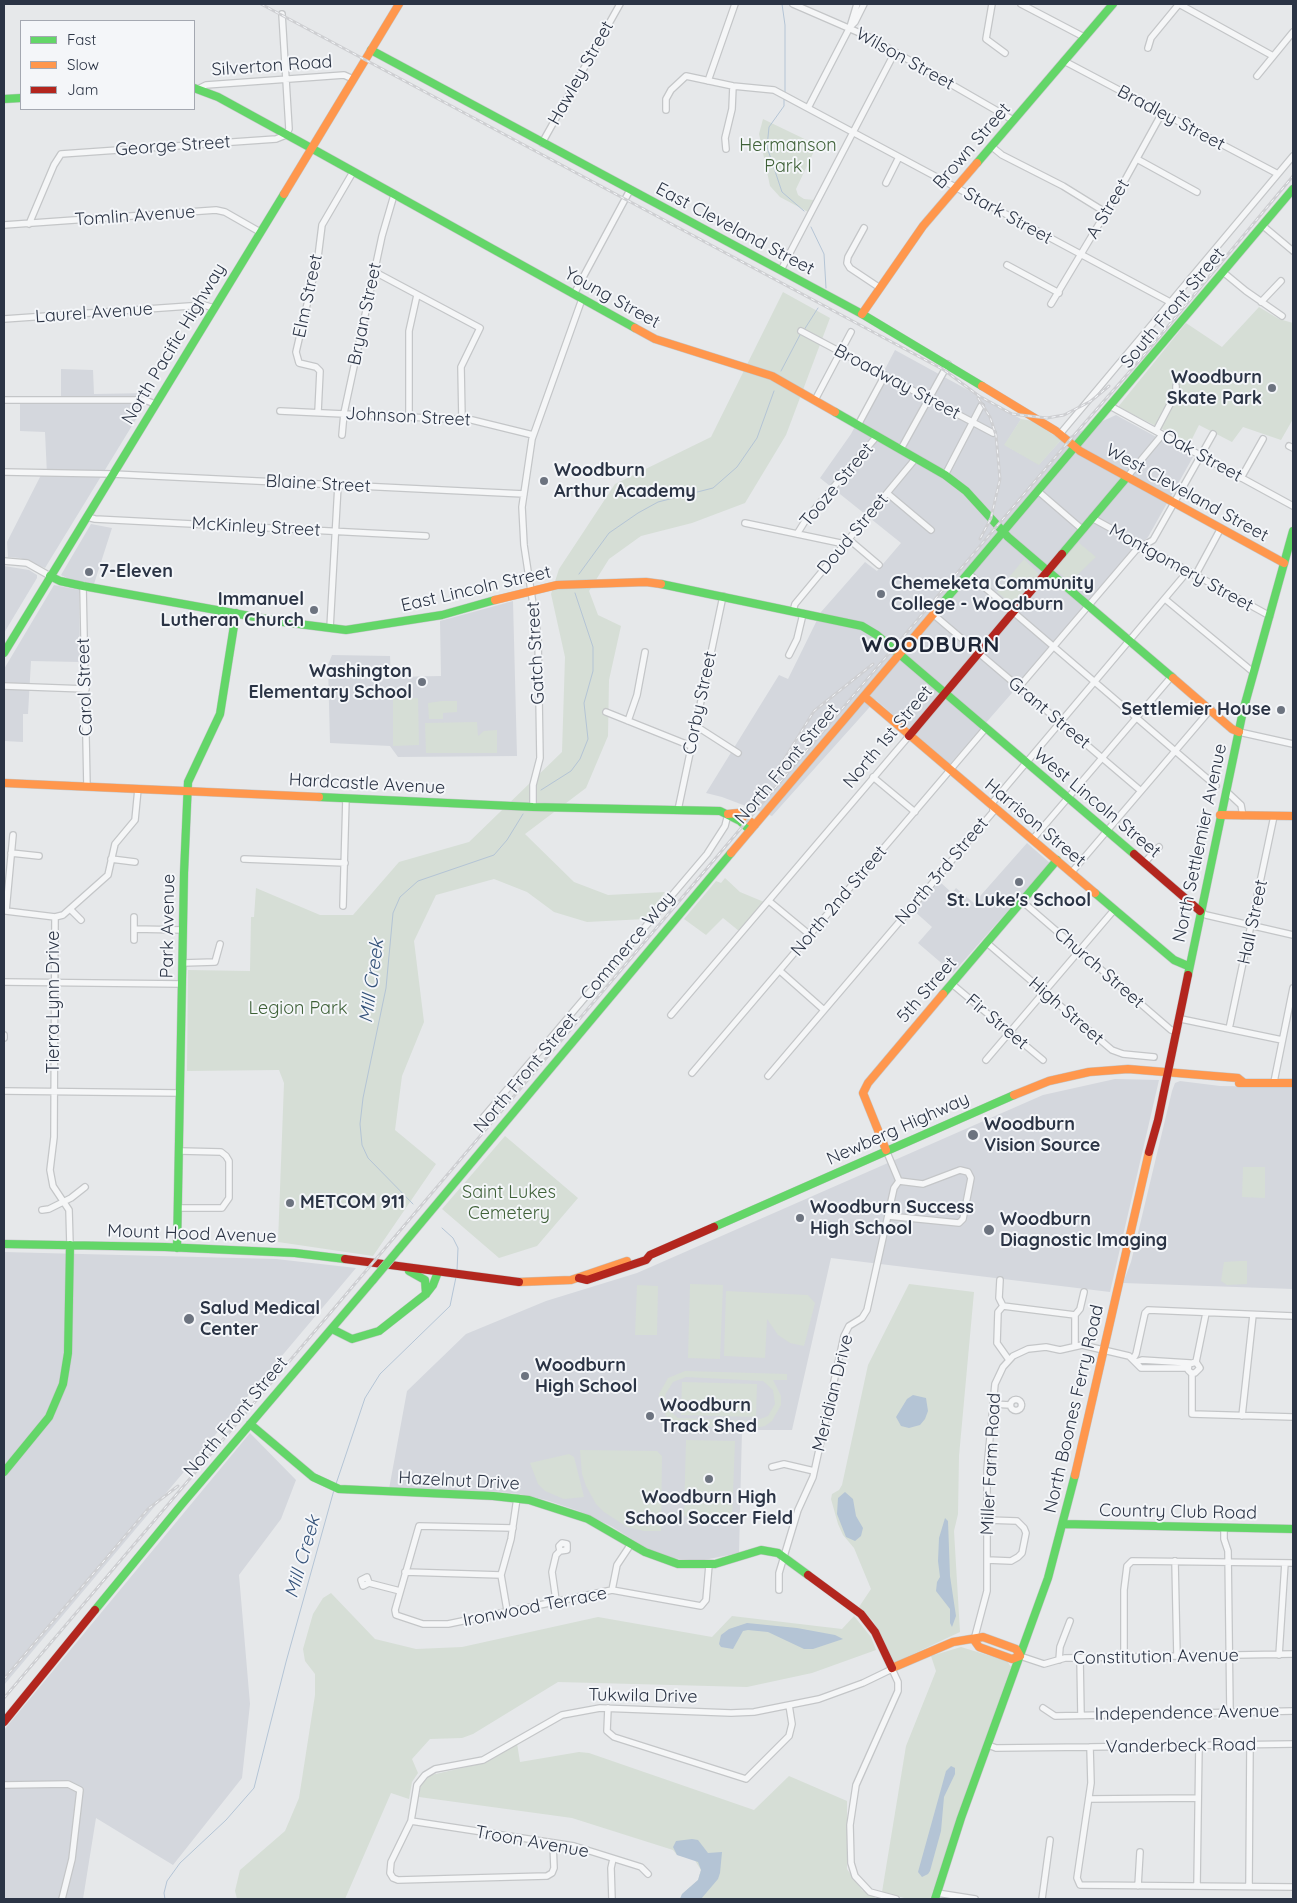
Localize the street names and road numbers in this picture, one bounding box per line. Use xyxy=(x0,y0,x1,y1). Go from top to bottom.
street label: Hawley Street xyxy=(544,17,618,129)
street label: Wilson Street xyxy=(852,23,958,95)
street label: Silverton Road xyxy=(211,51,333,81)
street label: Bradley Street xyxy=(1114,81,1228,155)
street label: Brown Street xyxy=(929,98,1015,194)
street label: George Street xyxy=(115,131,231,161)
street label: A Street xyxy=(1082,175,1134,243)
street label: East Cleveland Street xyxy=(652,178,818,280)
street label: Stark Street xyxy=(960,183,1056,249)
street label: Tomlin Avenue xyxy=(74,201,196,231)
street label: South Front Street xyxy=(1116,243,1230,373)
street label: Elm Street xyxy=(289,252,327,340)
street label: North Pacific Highway xyxy=(117,259,231,429)
street label: Bryan Street xyxy=(344,261,386,367)
street label: Young Street xyxy=(560,263,664,333)
street label: Laurel Avenue xyxy=(34,298,154,328)
street label: Broadway Street xyxy=(830,340,964,424)
street label: Johnson Street xyxy=(345,403,471,431)
street label: Oak Street xyxy=(1158,425,1246,487)
street label: Tooze Street xyxy=(796,439,878,531)
street label: West Cleveland Street xyxy=(1102,439,1272,547)
street label: Blaine Street xyxy=(265,470,371,498)
street label: Doud Street xyxy=(813,489,893,579)
street label: McKinley Street xyxy=(191,513,321,541)
street label: Montgomery Street xyxy=(1105,519,1257,617)
street label: East Lincoln Street xyxy=(399,561,553,617)
street label: Gatch Street xyxy=(523,601,549,705)
street label: Carol Street xyxy=(72,637,98,737)
street label: Corby Street xyxy=(679,650,721,756)
street label: Grant Street xyxy=(1003,672,1095,754)
street label: North 1st Street xyxy=(839,681,937,793)
street label: North Front Street xyxy=(730,700,844,828)
street label: North Settlemier Avenue xyxy=(1168,742,1232,944)
street label: West Lincoln Street xyxy=(1029,743,1165,863)
street label: Hardcastle Avenue xyxy=(288,769,446,799)
street label: Harrison Street xyxy=(980,774,1090,872)
street label: North 3rd Street xyxy=(891,813,993,929)
street label: North 2nd Street xyxy=(787,841,891,961)
street label: Park Avenue xyxy=(156,874,180,978)
street label: Hall Street xyxy=(1233,878,1273,966)
street label: Commerce Way xyxy=(576,887,680,1005)
street label: Church Street xyxy=(1049,923,1149,1013)
street label: Tierra Lynn Drive xyxy=(43,931,65,1073)
street label: 5th Street xyxy=(893,953,961,1027)
street label: High Street xyxy=(1024,973,1108,1049)
street label: Fir Street xyxy=(961,990,1033,1054)
street label: North Front Street xyxy=(469,1009,583,1137)
street label: Newberg Highway xyxy=(823,1088,973,1170)
street label: Mount Hood Avenue xyxy=(107,1220,277,1248)
street label: North Boones Ferry Road xyxy=(1039,1303,1109,1515)
street label: Meridian Drive xyxy=(808,1332,858,1454)
street label: North Front Street xyxy=(179,1353,293,1481)
street label: Miller Farm Road xyxy=(976,1392,1006,1536)
street label: Hazelnut Drive xyxy=(398,1467,520,1495)
street label: Country Club Road xyxy=(1099,1500,1257,1524)
street label: Ironwood Terrace xyxy=(461,1582,609,1632)
street label: Constitution Avenue xyxy=(1073,1645,1239,1669)
street label: Tukwila Drive xyxy=(588,1684,698,1708)
street label: Independence Avenue xyxy=(1094,1701,1280,1725)
street label: Vanderbeck Road xyxy=(1105,1734,1257,1758)
street label: Troon Avenue xyxy=(474,1821,590,1863)

